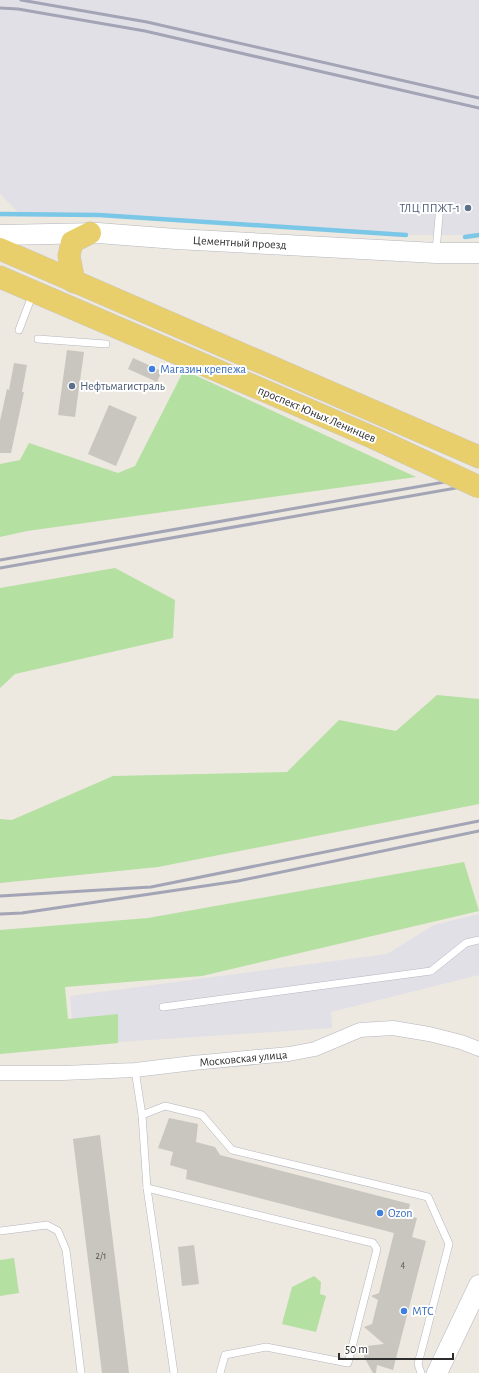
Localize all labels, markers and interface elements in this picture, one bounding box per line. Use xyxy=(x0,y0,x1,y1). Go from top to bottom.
place label: ТЛЦ ППЖТ-1 xyxy=(400,202,460,214)
marker: ТЛЦ ППЖТ-1 xyxy=(463,203,473,213)
street label: Цементный проезд xyxy=(192,234,287,251)
place label: Магазин крепежа xyxy=(160,363,246,375)
marker: Магазин крепежа xyxy=(147,364,157,374)
place label: Нефтьмагистраль xyxy=(80,380,165,392)
marker: Нефтьмагистраль xyxy=(67,381,77,391)
street label: проспект Юных Ленинцев xyxy=(256,384,378,444)
street label: Московская улица xyxy=(199,1048,288,1068)
place label: Ozon xyxy=(388,1207,412,1219)
marker: Ozon xyxy=(375,1208,385,1218)
house number: 2/1 xyxy=(96,1251,106,1261)
house number: 4 xyxy=(401,1260,406,1270)
place label: МТС xyxy=(412,1305,434,1317)
marker: МТС xyxy=(399,1306,409,1316)
scale bar xyxy=(339,1335,453,1361)
text: 50 m xyxy=(345,1343,368,1355)

